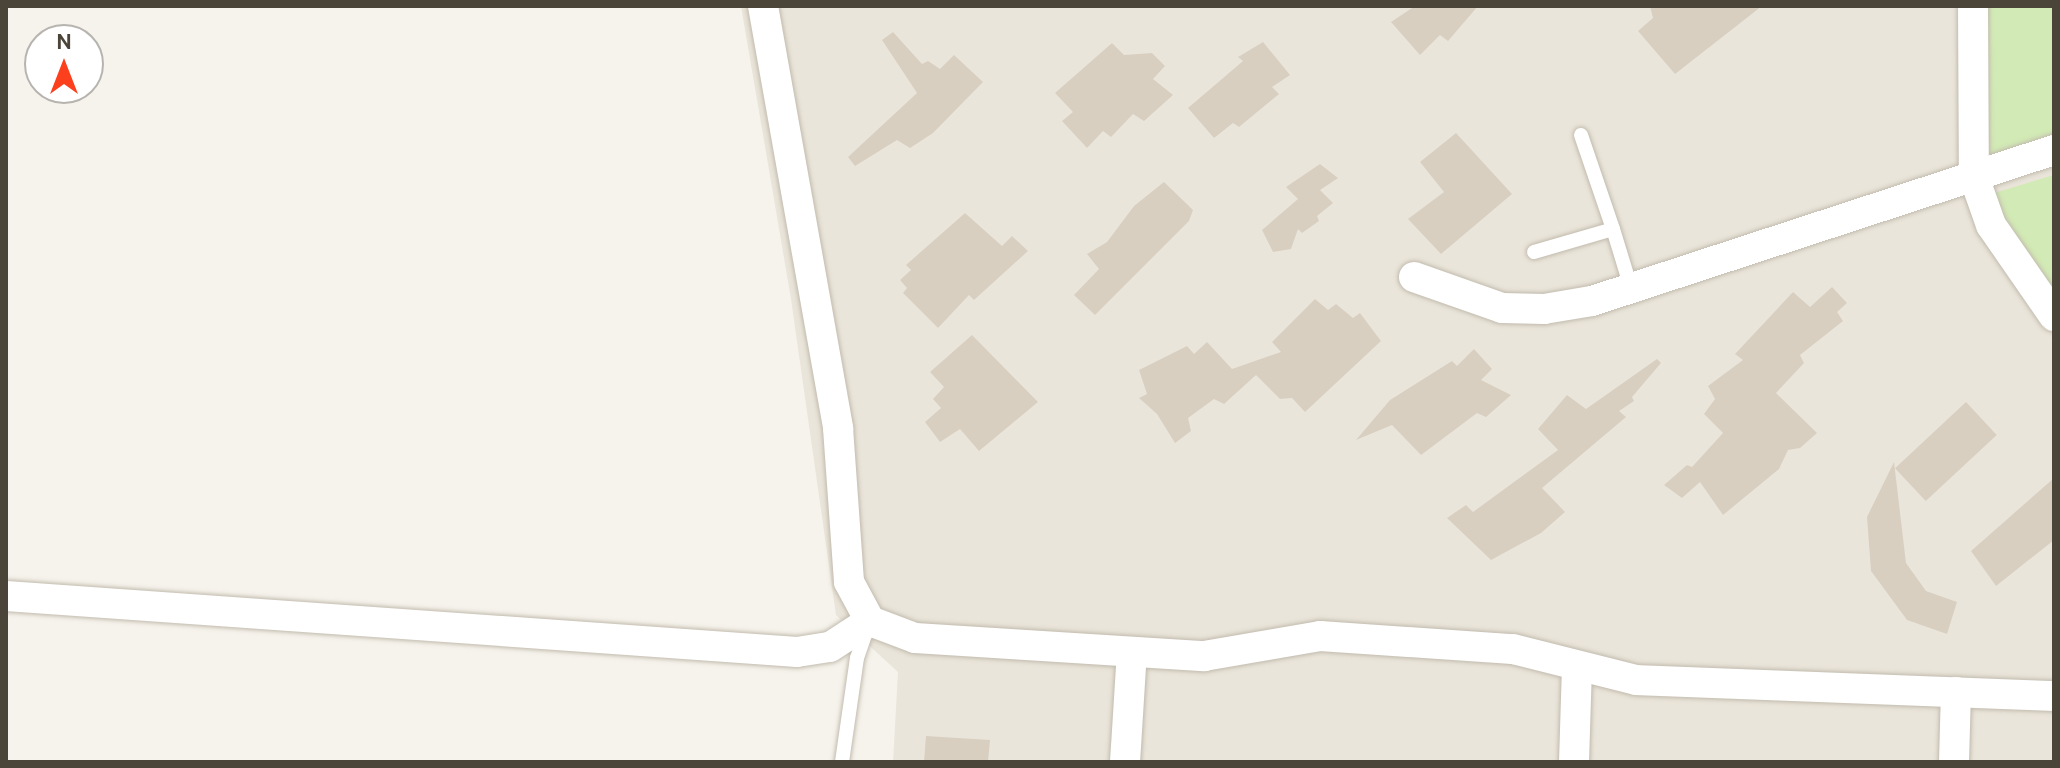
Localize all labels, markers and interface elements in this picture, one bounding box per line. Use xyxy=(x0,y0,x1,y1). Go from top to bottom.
north arrow xyxy=(24,24,104,104)
text: N xyxy=(56,28,72,55)

